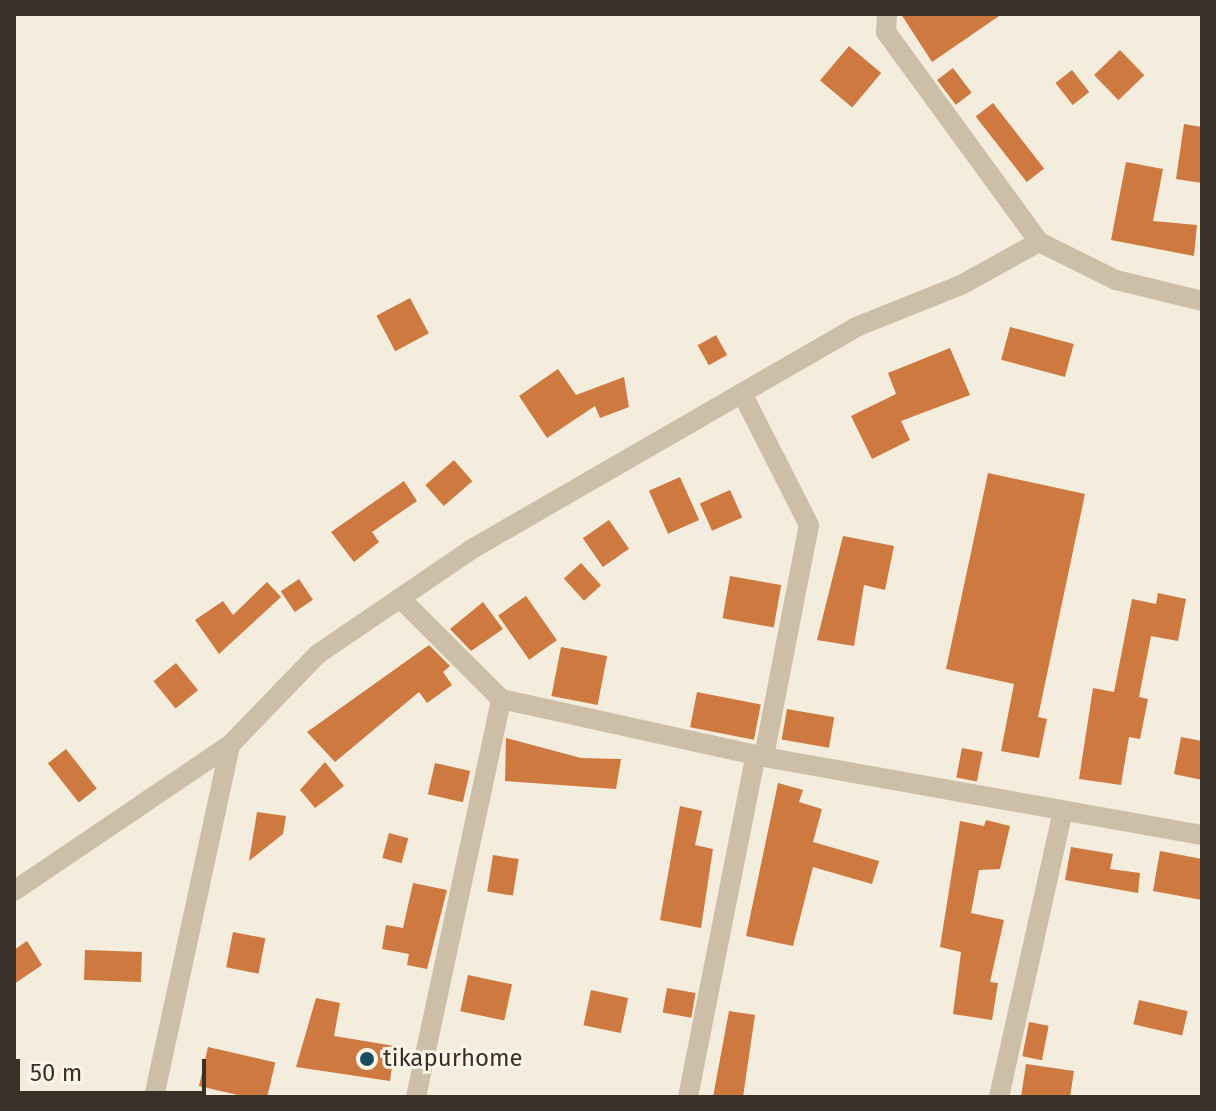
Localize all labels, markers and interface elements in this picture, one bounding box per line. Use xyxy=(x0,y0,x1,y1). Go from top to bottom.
scale bar xyxy=(20,1043,210,1093)
place label: tikapurhome xyxy=(383,1045,523,1073)
marker: tikapurhome xyxy=(358,1050,376,1068)
text: 50 m xyxy=(30,1059,82,1087)

